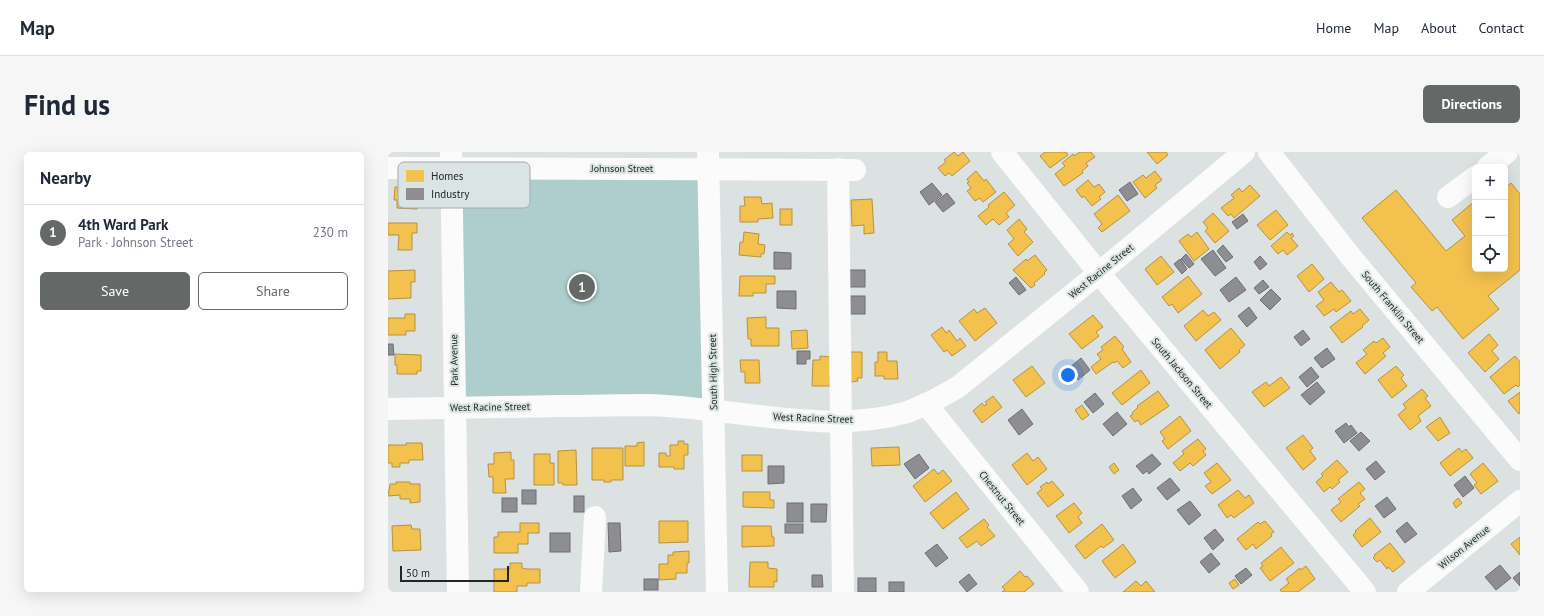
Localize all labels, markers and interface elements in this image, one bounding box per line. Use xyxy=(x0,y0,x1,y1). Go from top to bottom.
text: Map xyxy=(20,16,55,40)
text: Home xyxy=(1316,19,1351,37)
text: Map xyxy=(1373,19,1399,37)
text: About xyxy=(1421,19,1457,37)
text: Contact xyxy=(1479,19,1524,37)
button: Directions xyxy=(1423,85,1520,123)
text: Find us xyxy=(24,86,110,123)
legend xyxy=(398,162,530,208)
street label: Johnson Street xyxy=(590,162,654,175)
map controls xyxy=(1472,164,1508,272)
button: + xyxy=(1472,164,1508,200)
text: Nearby xyxy=(40,167,91,189)
text: Homes xyxy=(431,169,464,183)
text: Industry xyxy=(431,187,470,201)
button: − xyxy=(1472,200,1508,236)
text: 4th Ward Park xyxy=(78,215,168,234)
text: 1 xyxy=(49,224,57,241)
text: 230 m xyxy=(313,224,348,241)
text: Park · Johnson Street xyxy=(78,234,193,251)
button: locate xyxy=(1472,236,1508,272)
street label: West Racine Street xyxy=(1066,240,1137,301)
street label: South Franklin Street xyxy=(1359,268,1428,346)
button: Save xyxy=(40,272,190,310)
button: Share xyxy=(198,272,348,310)
pin: 1 xyxy=(569,272,595,302)
street label: South High Street xyxy=(706,333,720,410)
street label: Park Avenue xyxy=(447,334,461,386)
street label: South Jackson Street xyxy=(1149,335,1216,411)
your location xyxy=(1058,365,1078,385)
street label: West Racine Street xyxy=(450,400,531,414)
street label: West Racine Street xyxy=(773,410,854,426)
street label: Chestnut Street xyxy=(976,468,1028,528)
street label: Wilson Avenue xyxy=(1436,522,1492,572)
scale bar xyxy=(400,564,509,583)
text: 50 m xyxy=(406,566,430,580)

